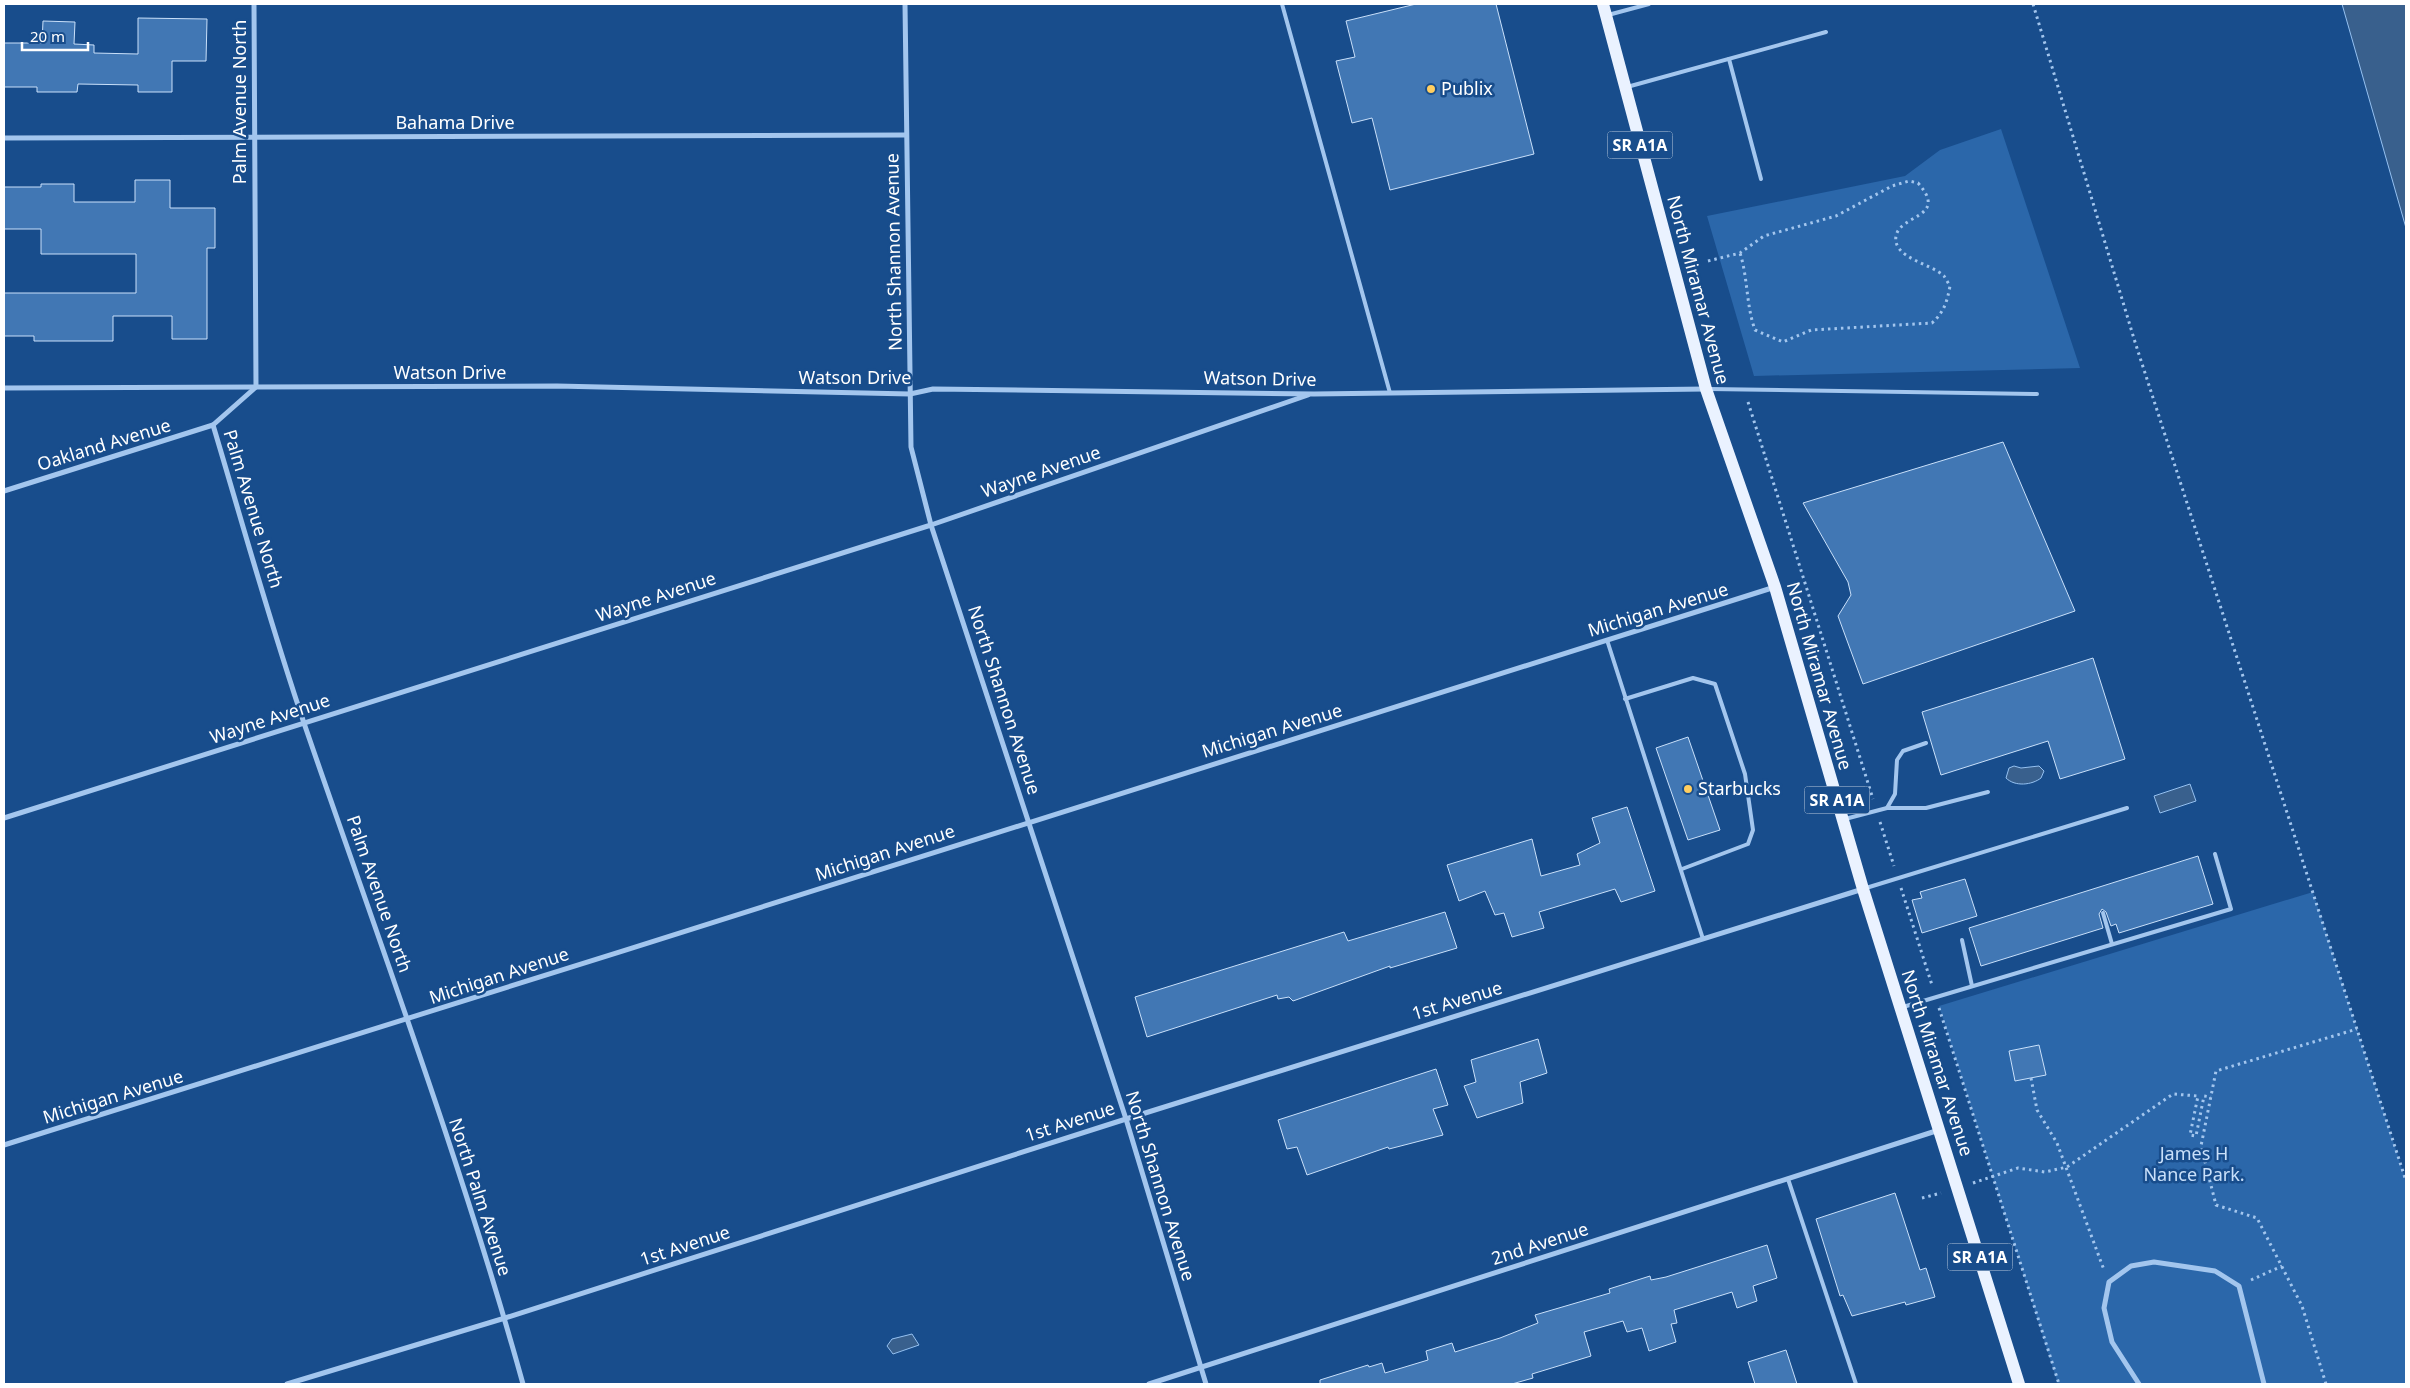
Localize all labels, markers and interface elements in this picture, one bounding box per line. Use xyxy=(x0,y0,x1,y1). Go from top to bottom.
scale bar xyxy=(22,20,89,52)
street label: Palm Avenue North xyxy=(227,20,251,184)
text: 20 m xyxy=(30,26,65,46)
place label: Publix xyxy=(1441,76,1493,100)
marker: Publix xyxy=(1425,83,1437,95)
street label: Bahama Drive xyxy=(395,110,515,134)
road number: SR A1A xyxy=(1608,132,1672,158)
street label: North Shannon Avenue xyxy=(879,153,907,351)
street label: North Miramar Avenue xyxy=(1662,193,1736,387)
street label: Watson Drive xyxy=(394,360,506,384)
street label: Watson Drive xyxy=(799,365,911,389)
street label: Watson Drive xyxy=(1203,365,1317,391)
street label: Oakland Avenue xyxy=(34,412,173,476)
street label: Palm Avenue North xyxy=(218,426,290,591)
street label: Wayne Avenue xyxy=(978,439,1104,503)
street label: Wayne Avenue xyxy=(593,565,719,627)
street label: Michigan Avenue xyxy=(1585,576,1731,642)
street label: North Miramar Avenue xyxy=(1782,579,1858,773)
street label: North Shannon Avenue xyxy=(963,602,1047,797)
street label: Wayne Avenue xyxy=(207,687,333,749)
street label: Michigan Avenue xyxy=(1199,697,1345,763)
place label: Starbucks xyxy=(1698,776,1781,800)
marker: Starbucks xyxy=(1682,783,1694,795)
road number: SR A1A xyxy=(1804,786,1870,814)
street label: Palm Avenue North xyxy=(342,812,418,975)
street label: Michigan Avenue xyxy=(812,818,958,886)
street label: Michigan Avenue xyxy=(426,941,572,1009)
street label: North Miramar Avenue xyxy=(1896,966,1979,1159)
street label: 1st Avenue xyxy=(1409,975,1505,1025)
street label: Michigan Avenue xyxy=(40,1063,186,1129)
street label: North Shannon Avenue xyxy=(1121,1088,1201,1284)
street label: 1st Avenue xyxy=(1022,1095,1118,1147)
street label: North Palm Avenue xyxy=(444,1115,518,1279)
park label: James H Nance Park. xyxy=(2143,1141,2245,1186)
street label: 2nd Avenue xyxy=(1488,1216,1591,1270)
street label: 1st Avenue xyxy=(637,1219,733,1271)
road number: SR A1A xyxy=(1948,1244,2012,1270)

